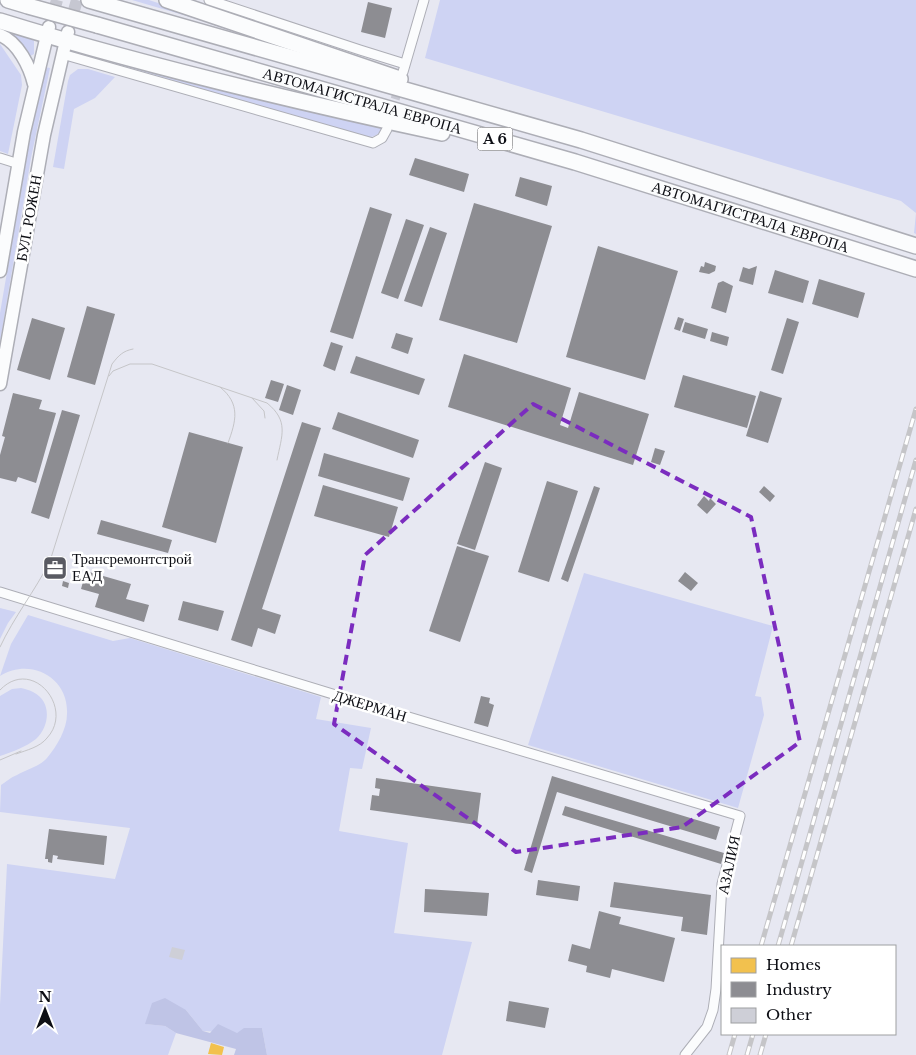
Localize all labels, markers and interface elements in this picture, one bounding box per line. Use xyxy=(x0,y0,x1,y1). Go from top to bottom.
street label: АВТОМАГИСТРАЛА ЕВРОПА xyxy=(261,63,464,138)
road number: A 6 xyxy=(478,128,512,150)
street label: БУЛ. РОЖЕН xyxy=(12,173,46,263)
street label: АВТОМАГИСТРАЛА ЕВРОПА xyxy=(649,177,852,257)
place label: Трансремонтстрой ЕАД xyxy=(72,549,192,585)
office icon: Трансремонтстрой ЕАД xyxy=(42,555,68,581)
street label: ДЖЕРМАН xyxy=(331,685,410,726)
street label: АЗАЛИЯ xyxy=(713,834,744,896)
legend xyxy=(721,945,896,1035)
text: Homes xyxy=(766,955,821,974)
text: Industry xyxy=(766,980,832,999)
north arrow xyxy=(20,985,70,1035)
text: N xyxy=(38,988,52,1006)
text: Other xyxy=(766,1005,813,1024)

